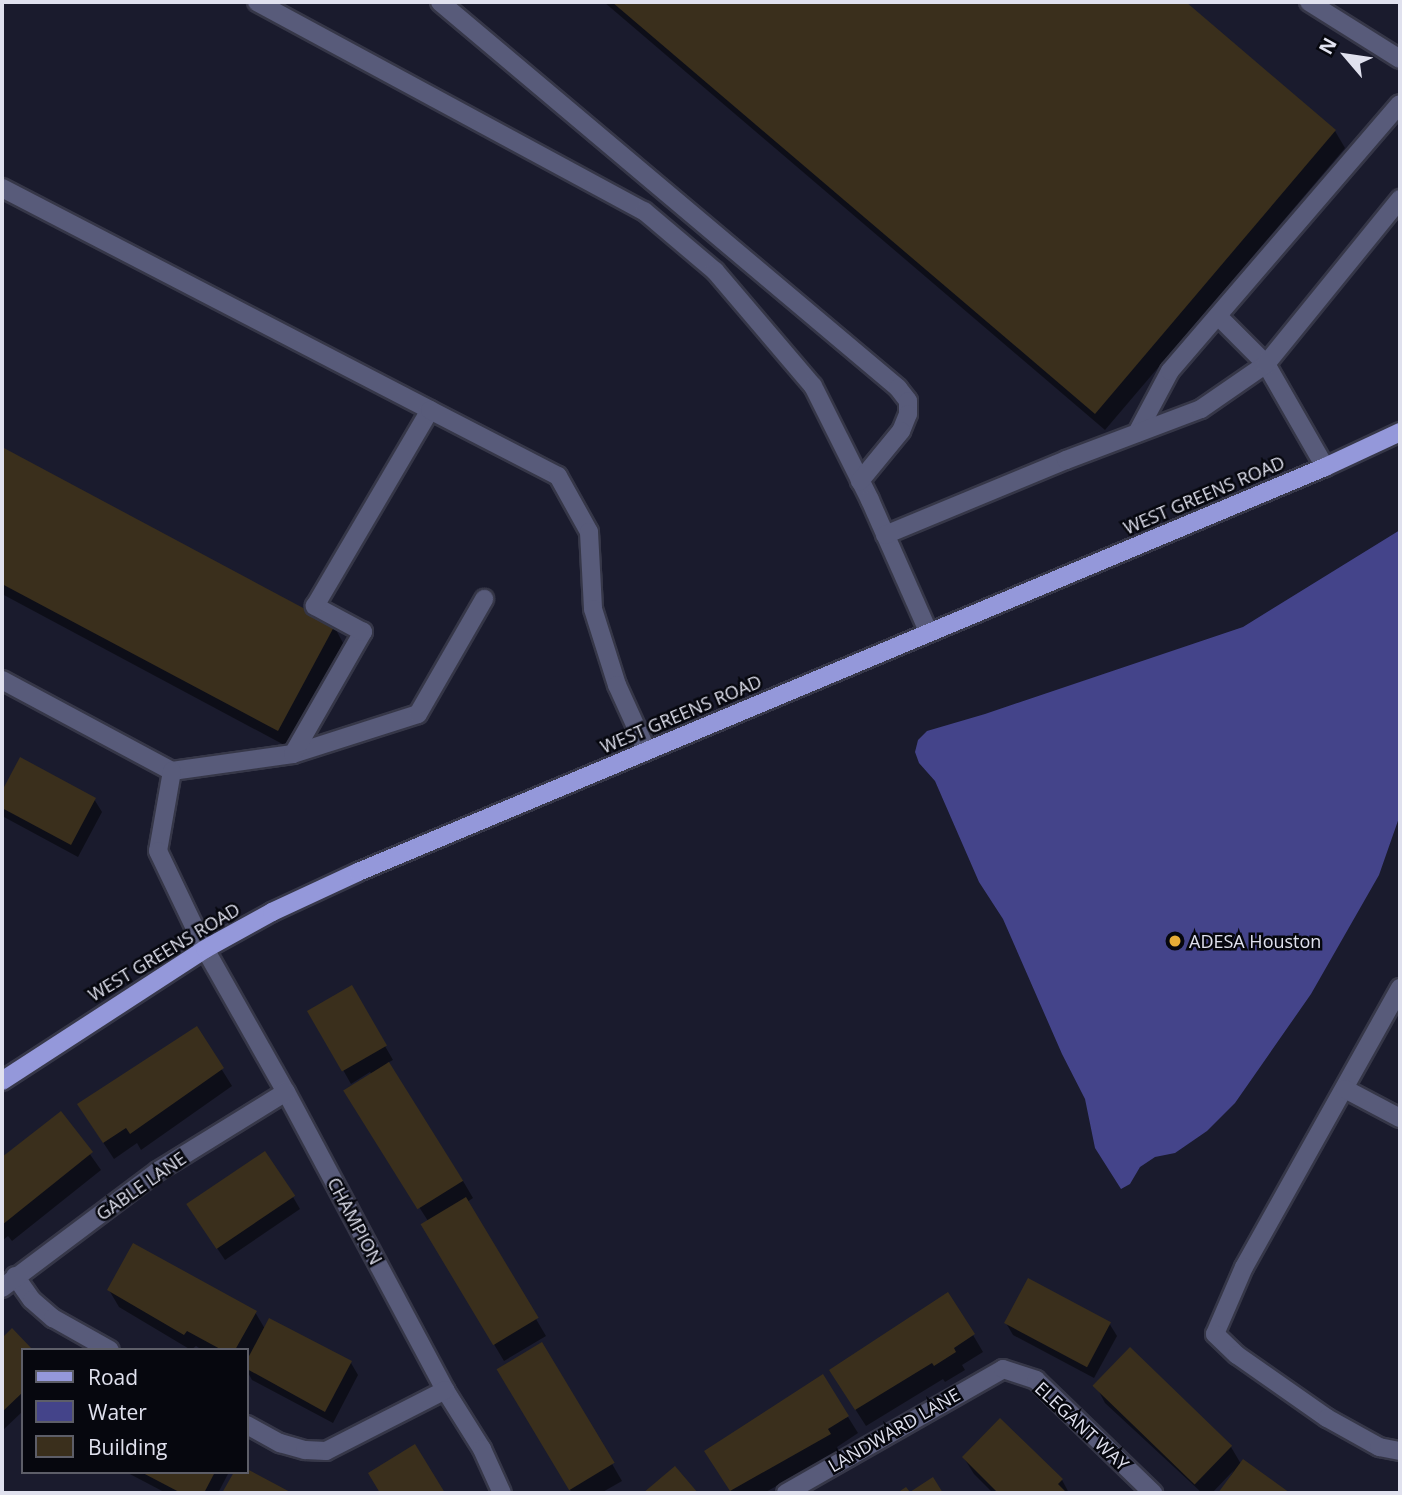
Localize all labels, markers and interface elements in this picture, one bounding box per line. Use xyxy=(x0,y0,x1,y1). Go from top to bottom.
north arrow xyxy=(1311,21,1381,91)
text: N xyxy=(1313,33,1343,59)
street label: WEST GREENS ROAD xyxy=(1120,451,1288,539)
street label: WEST GREENS ROAD xyxy=(597,670,765,758)
street label: WEST GREENS ROAD xyxy=(84,898,244,1006)
place label: ADESA Houston xyxy=(1189,930,1321,952)
marker: ADESA Houston xyxy=(1167,933,1183,949)
street label: GABLE LANE xyxy=(92,1147,190,1225)
street label: CHAMPION xyxy=(323,1174,387,1268)
legend xyxy=(21,1348,248,1474)
text: Road xyxy=(88,1363,138,1391)
street label: ELEGANT WAY xyxy=(1031,1377,1133,1475)
street label: LANDWARD LANE xyxy=(824,1384,964,1476)
text: Water xyxy=(88,1398,147,1426)
text: Building xyxy=(88,1433,167,1461)

